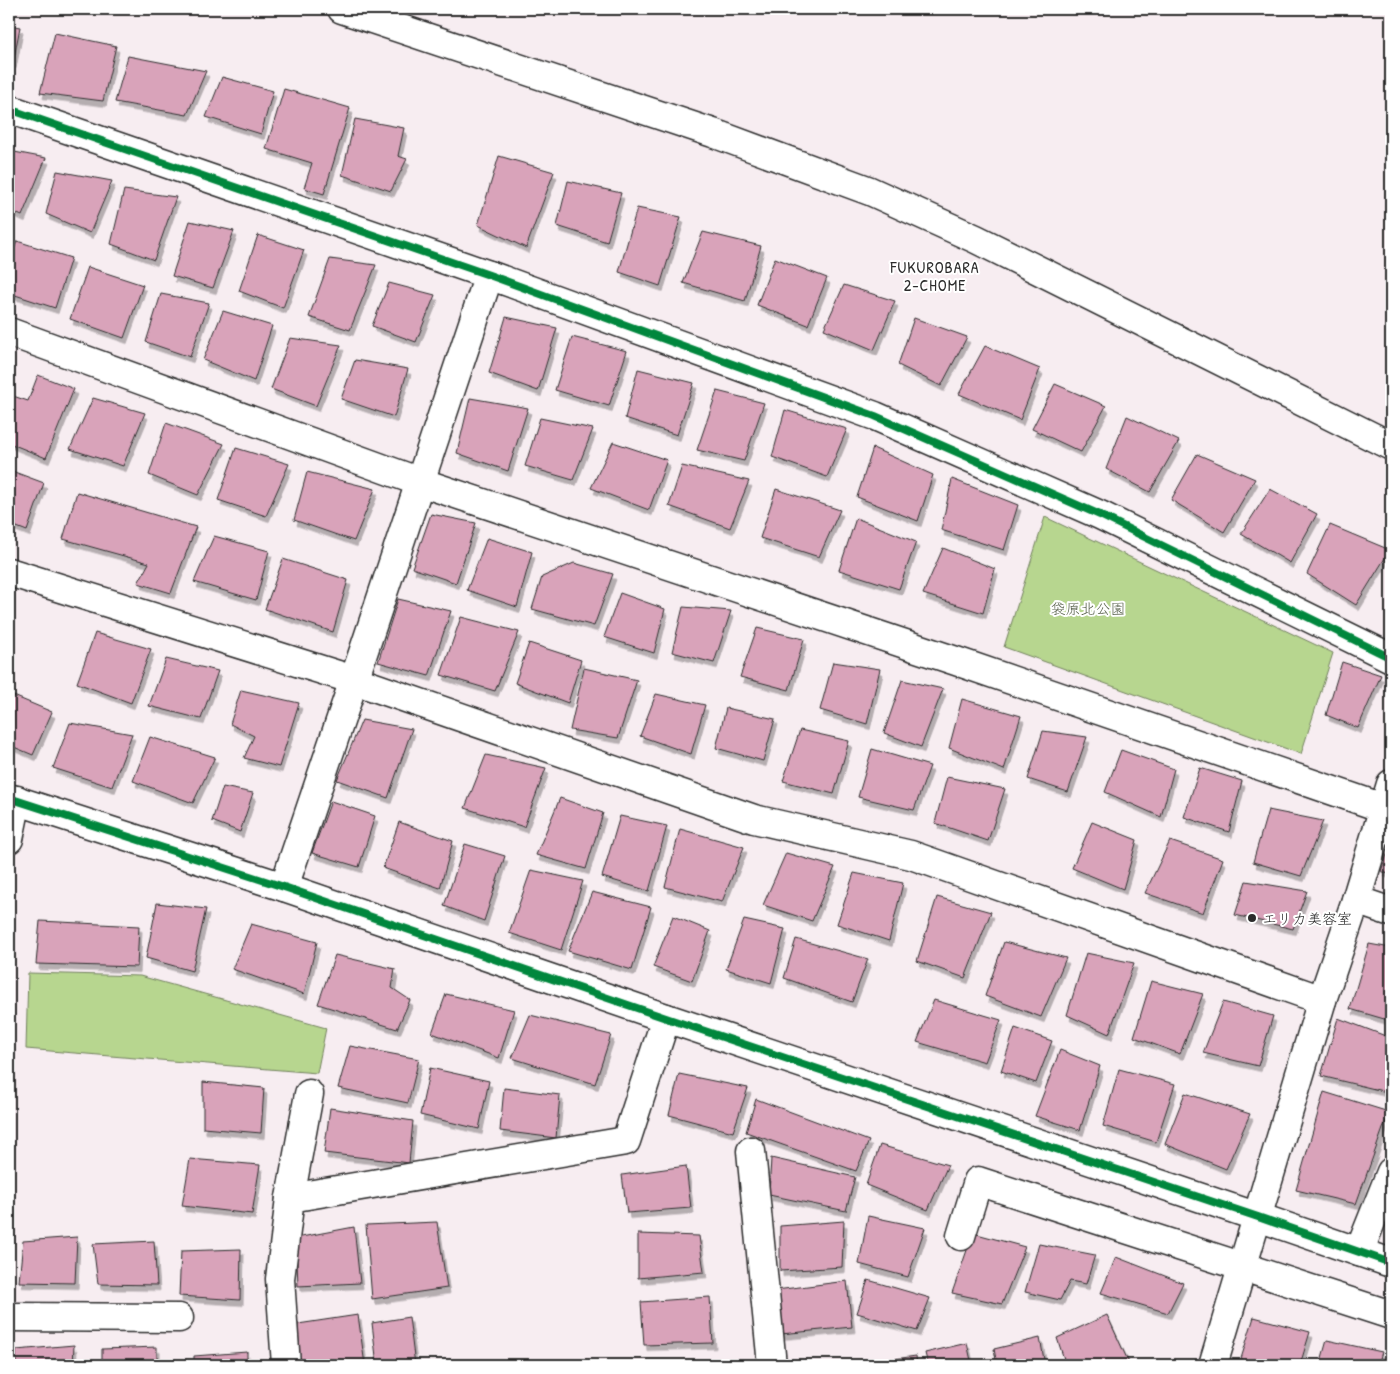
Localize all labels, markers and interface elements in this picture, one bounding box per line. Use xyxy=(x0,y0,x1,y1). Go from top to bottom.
district label: FUKUROBARA 2-CHOME xyxy=(889,256,980,296)
park label: 袋原北公園 xyxy=(1050,598,1126,619)
place label: エリカ美容室 xyxy=(1262,908,1352,929)
marker: エリカ美容室 xyxy=(1246,912,1258,924)

